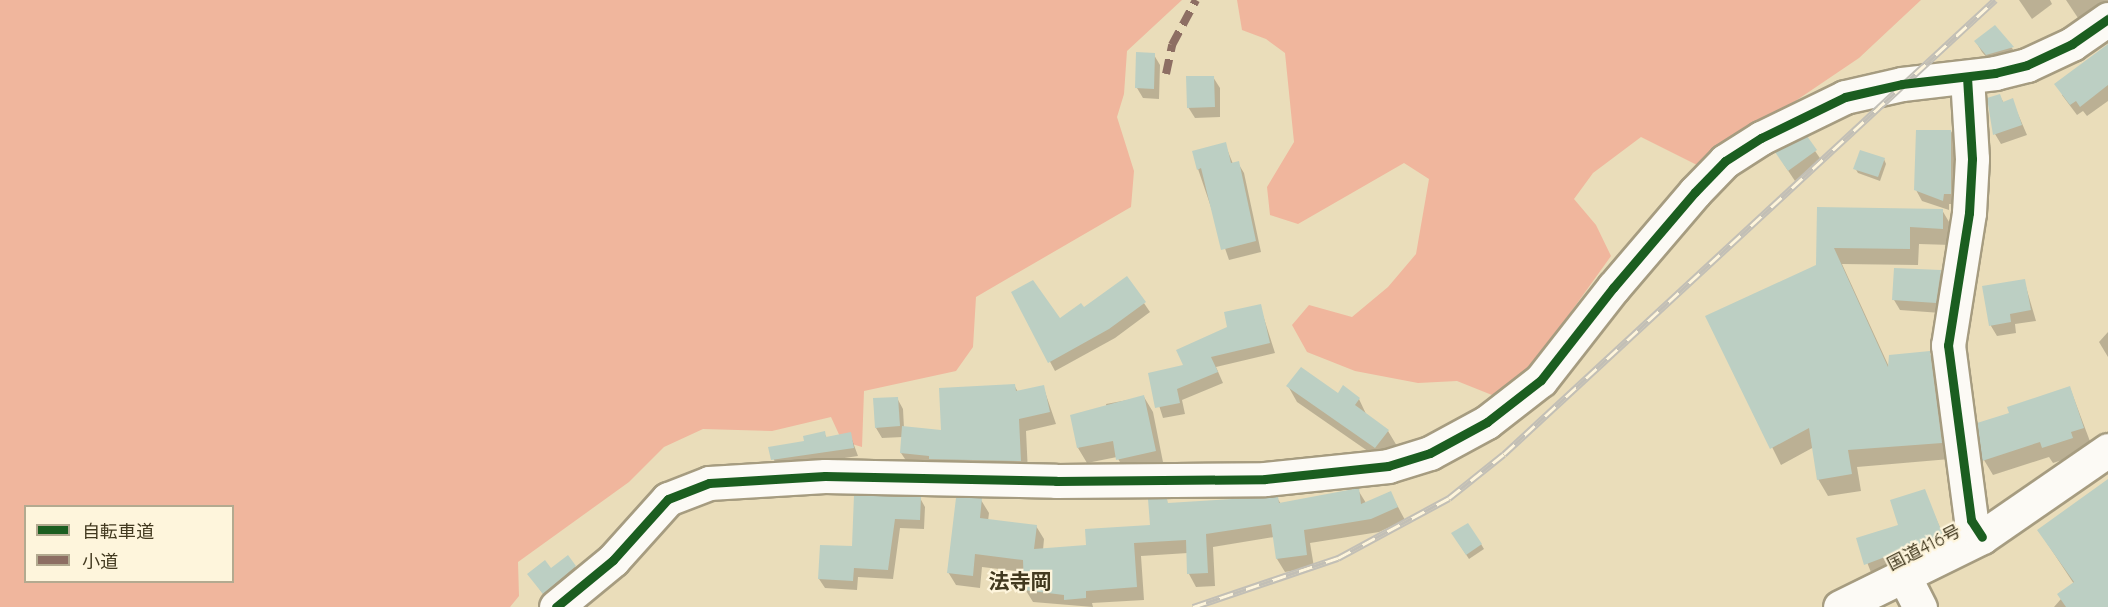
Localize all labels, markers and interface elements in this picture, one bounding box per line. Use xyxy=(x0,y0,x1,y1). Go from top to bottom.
legend xyxy=(24,505,234,583)
text: 自転車道 xyxy=(82,520,154,543)
street label: 国道416号 xyxy=(1884,520,1964,576)
text: 小道 xyxy=(82,550,118,573)
district label: 法寺岡 xyxy=(989,568,1051,594)

